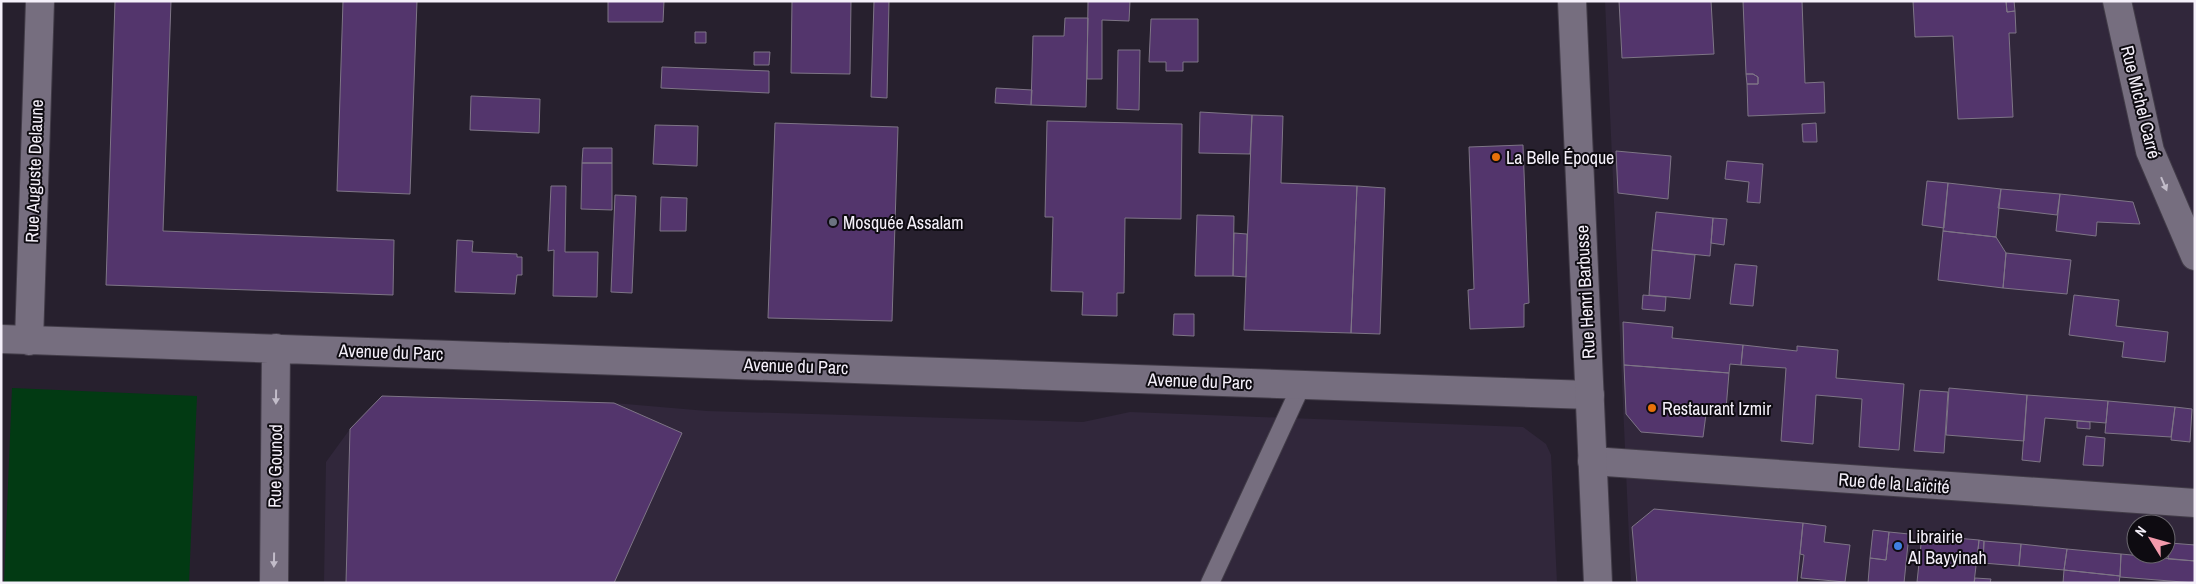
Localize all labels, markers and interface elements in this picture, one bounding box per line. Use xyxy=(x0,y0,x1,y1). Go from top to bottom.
street label: Rue Michel Carré xyxy=(2115,43,2167,161)
street label: Rue Auguste Delaune xyxy=(19,99,49,243)
place label: La Belle Époque xyxy=(1506,145,1614,170)
marker: La Belle Époque xyxy=(1490,151,1502,163)
one-way arrow xyxy=(2161,176,2168,191)
place label: Mosquée Assalam xyxy=(843,210,964,235)
marker: Mosquée Assalam xyxy=(827,216,839,228)
street label: Rue Henri Barbusse xyxy=(1569,225,1601,359)
street label: Avenue du Parc xyxy=(337,338,444,366)
street label: Avenue du Parc xyxy=(742,352,849,380)
street label: Avenue du Parc xyxy=(1146,367,1253,395)
one-way arrow xyxy=(272,389,280,405)
place label: Restaurant Izmir xyxy=(1662,396,1771,421)
marker: Restaurant Izmir xyxy=(1646,402,1658,414)
street label: Rue Gounod xyxy=(262,424,288,508)
street label: Rue de la Laïcité xyxy=(1837,467,1951,499)
north arrow xyxy=(2126,514,2176,564)
text: N xyxy=(2131,522,2150,540)
place label: Librairie Al Bayyinah xyxy=(1907,524,1987,570)
marker: Librairie Al Bayyinah xyxy=(1892,540,1904,552)
one-way arrow xyxy=(270,552,278,568)

